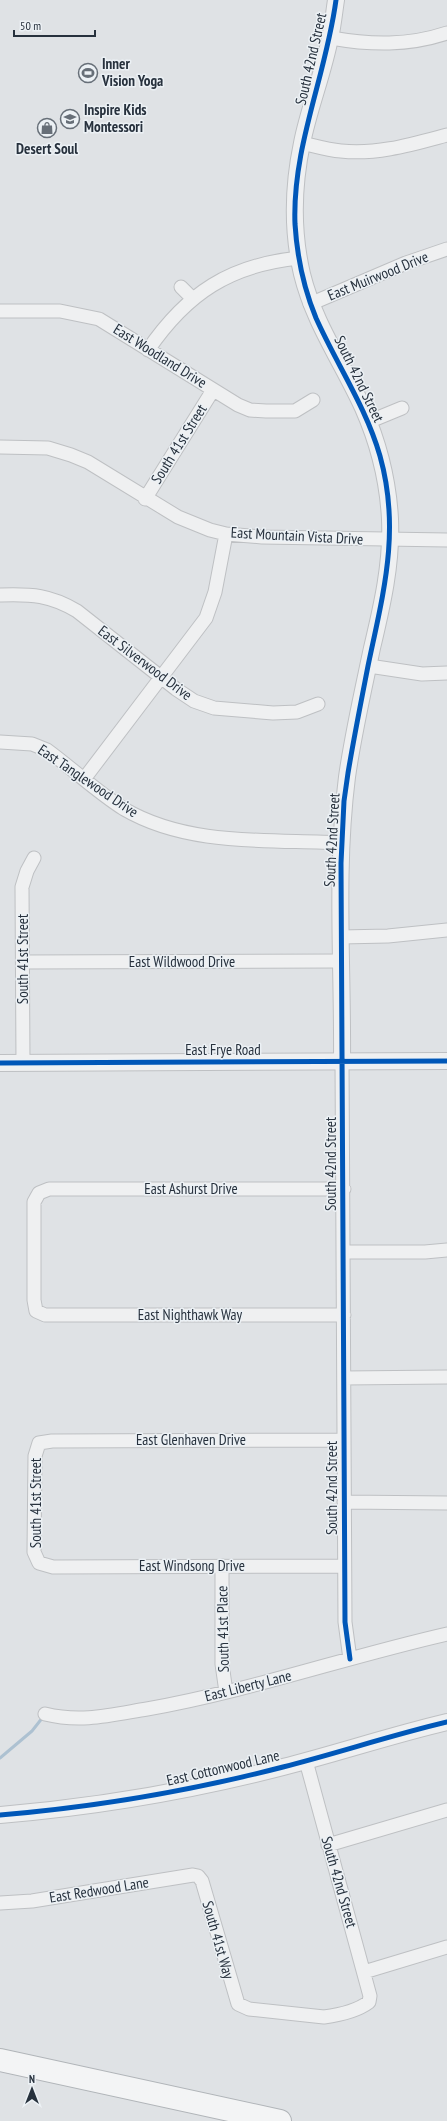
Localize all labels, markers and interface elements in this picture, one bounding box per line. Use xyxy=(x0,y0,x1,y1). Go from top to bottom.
street label: South 42nd Street xyxy=(291,11,330,107)
scale bar xyxy=(14,12,95,38)
text: 50 m xyxy=(20,18,41,33)
place label: Inner Vision Yoga xyxy=(101,54,163,90)
sports icon: Inner Vision Yoga xyxy=(77,62,99,84)
place label: Inspire Kids Montessori xyxy=(84,100,147,136)
school or university icon: Inspire Kids Montessori xyxy=(59,108,81,130)
shop icon: Desert Soul xyxy=(36,117,58,139)
place label: Desert Soul xyxy=(16,139,78,158)
street label: East Muirwood Drive xyxy=(325,247,431,304)
street label: East Woodland Drive xyxy=(110,319,210,392)
street label: South 42nd Street xyxy=(330,332,389,425)
street label: South 41st Street xyxy=(147,400,211,487)
street label: East Mountain Vista Drive xyxy=(230,523,364,548)
street label: East Silverwood Drive xyxy=(95,621,196,704)
street label: East Tanglewood Drive xyxy=(34,740,142,821)
street label: South 42nd Street xyxy=(320,792,343,887)
street label: South 41st Street xyxy=(13,914,32,1004)
street label: East Wildwood Drive xyxy=(129,952,235,971)
street label: East Frye Road xyxy=(185,1040,261,1059)
street label: South 42nd Street xyxy=(321,1117,340,1211)
street label: East Ashurst Drive xyxy=(144,1179,238,1198)
street label: East Nighthawk Way xyxy=(138,1305,243,1324)
street label: East Glenhaven Drive xyxy=(136,1430,246,1449)
street label: South 42nd Street xyxy=(322,1441,341,1535)
street label: South 41st Street xyxy=(26,1458,45,1548)
street label: East Windsong Drive xyxy=(139,1556,245,1575)
street label: South 41st Place xyxy=(212,1585,233,1673)
street label: East Liberty Lane xyxy=(203,1666,293,1705)
street label: East Cottonwood Lane xyxy=(165,1745,281,1790)
street label: South 42nd Street xyxy=(317,1834,362,1930)
street label: East Redwood Lane xyxy=(48,1872,150,1907)
street label: South 41st Way xyxy=(198,1899,239,1981)
north arrow xyxy=(12,2069,52,2109)
text: N xyxy=(29,2072,35,2086)

